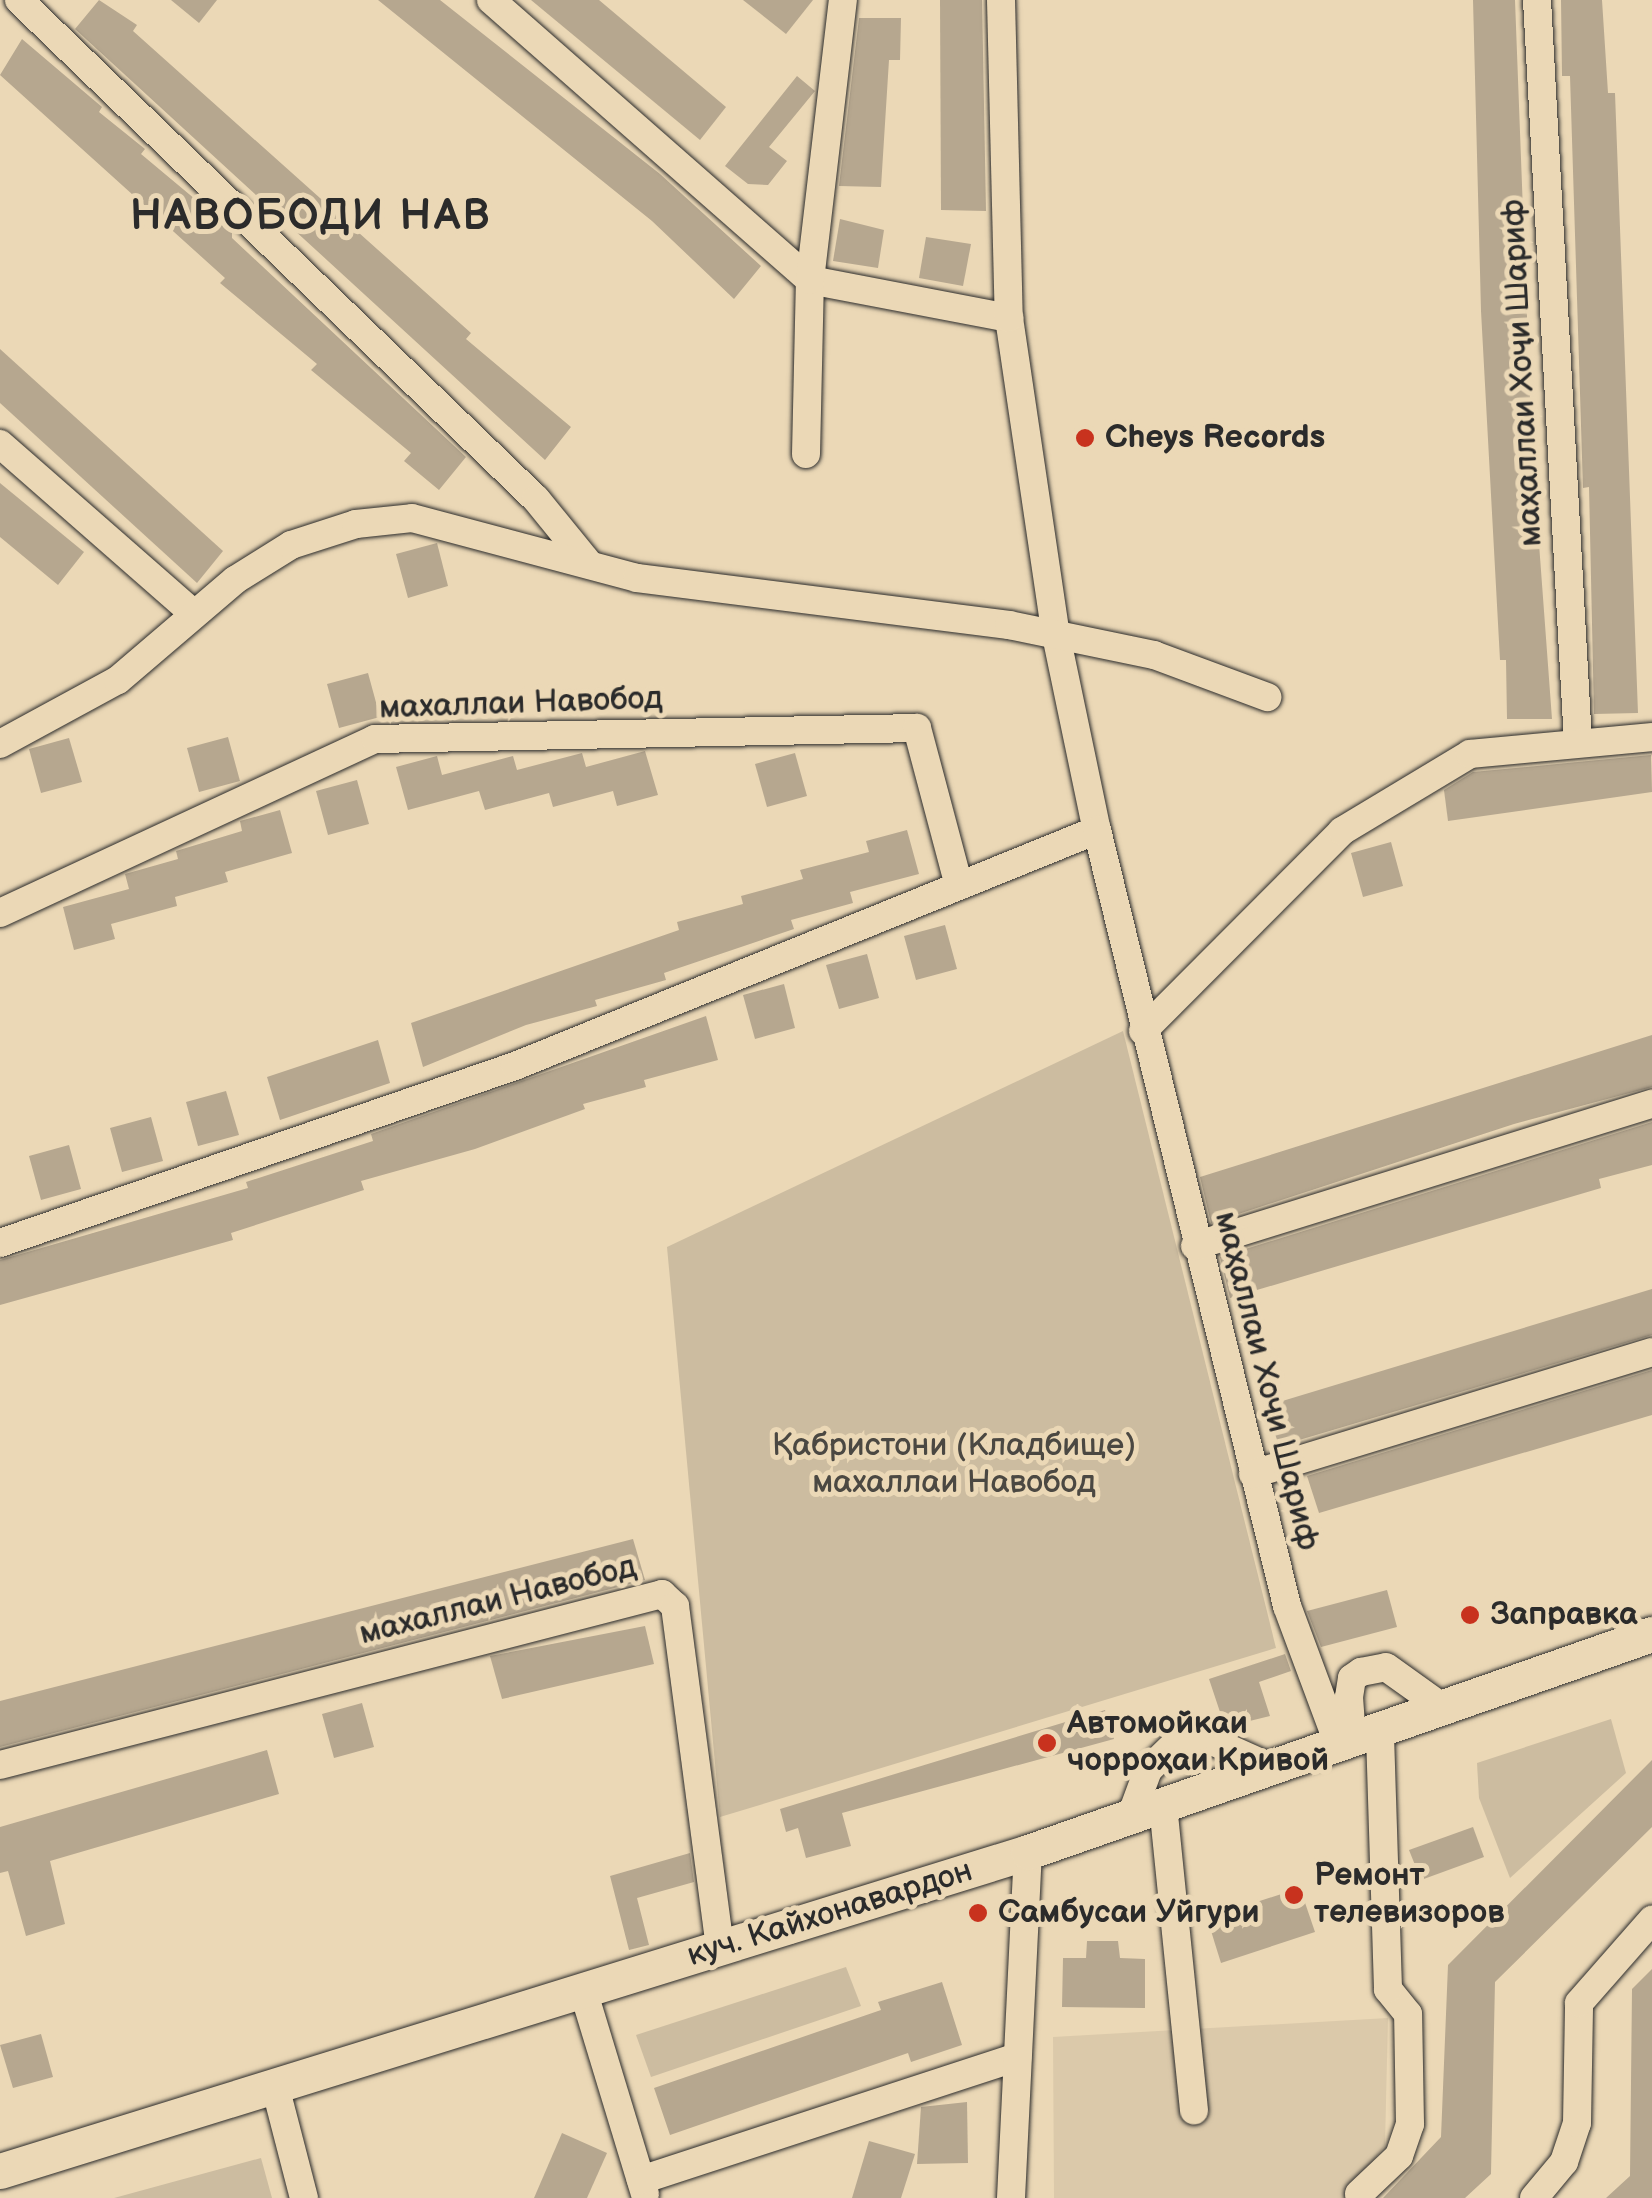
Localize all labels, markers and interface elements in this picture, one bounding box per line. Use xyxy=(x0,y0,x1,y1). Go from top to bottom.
district label: НАВОБОДИ НАВ xyxy=(130,192,492,242)
street label: маҳаллаи Хоҷи Шариф xyxy=(1495,199,1551,547)
place label: Cheys Records xyxy=(1105,419,1325,457)
marker: Cheys Records xyxy=(1074,427,1096,449)
street label: махаллаи Навобод xyxy=(379,680,663,728)
street label: маҳаллаи Хоҷи Шариф xyxy=(1205,1208,1327,1554)
park label: Қабристони (Кладбище) махаллаи Навобод xyxy=(772,1428,1136,1503)
street label: махаллаи Навобод xyxy=(356,1548,640,1654)
place label: Заправка xyxy=(1490,1596,1638,1634)
marker: Заправка xyxy=(1459,1604,1481,1626)
place label: Автомойкаи чорроҳаи Кривой xyxy=(1067,1706,1329,1781)
marker: Автомойкаи чорроҳаи Кривой xyxy=(1036,1732,1058,1754)
street label: куч. Кайхонавардон xyxy=(683,1852,977,1976)
place label: Ремонт телевизоров xyxy=(1314,1858,1505,1933)
marker: Ремонт телевизоров xyxy=(1283,1884,1305,1906)
place label: Самбусаи Уйгури xyxy=(998,1894,1260,1932)
marker: Самбусаи Уйгури xyxy=(967,1902,989,1924)

